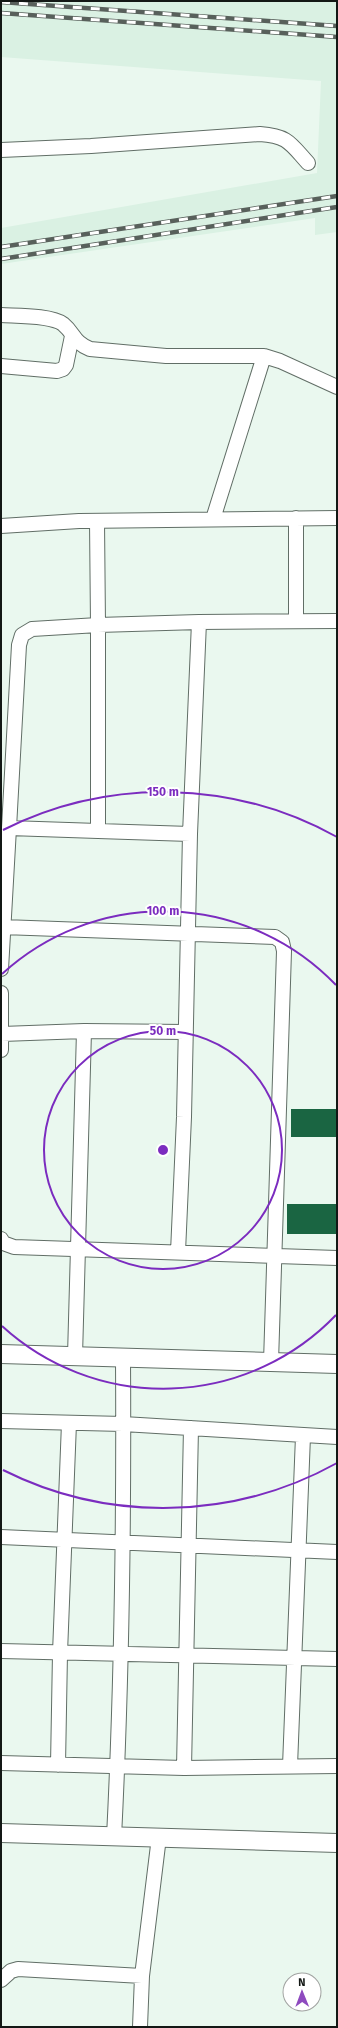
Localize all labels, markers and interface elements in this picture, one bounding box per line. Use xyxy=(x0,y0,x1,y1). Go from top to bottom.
text: 150 m xyxy=(147,785,179,799)
text: 100 m xyxy=(147,904,179,918)
text: 50 m xyxy=(150,1024,176,1038)
centre of rings xyxy=(156,1143,170,1157)
north arrow xyxy=(282,1972,322,2012)
text: N xyxy=(298,1976,306,1989)

